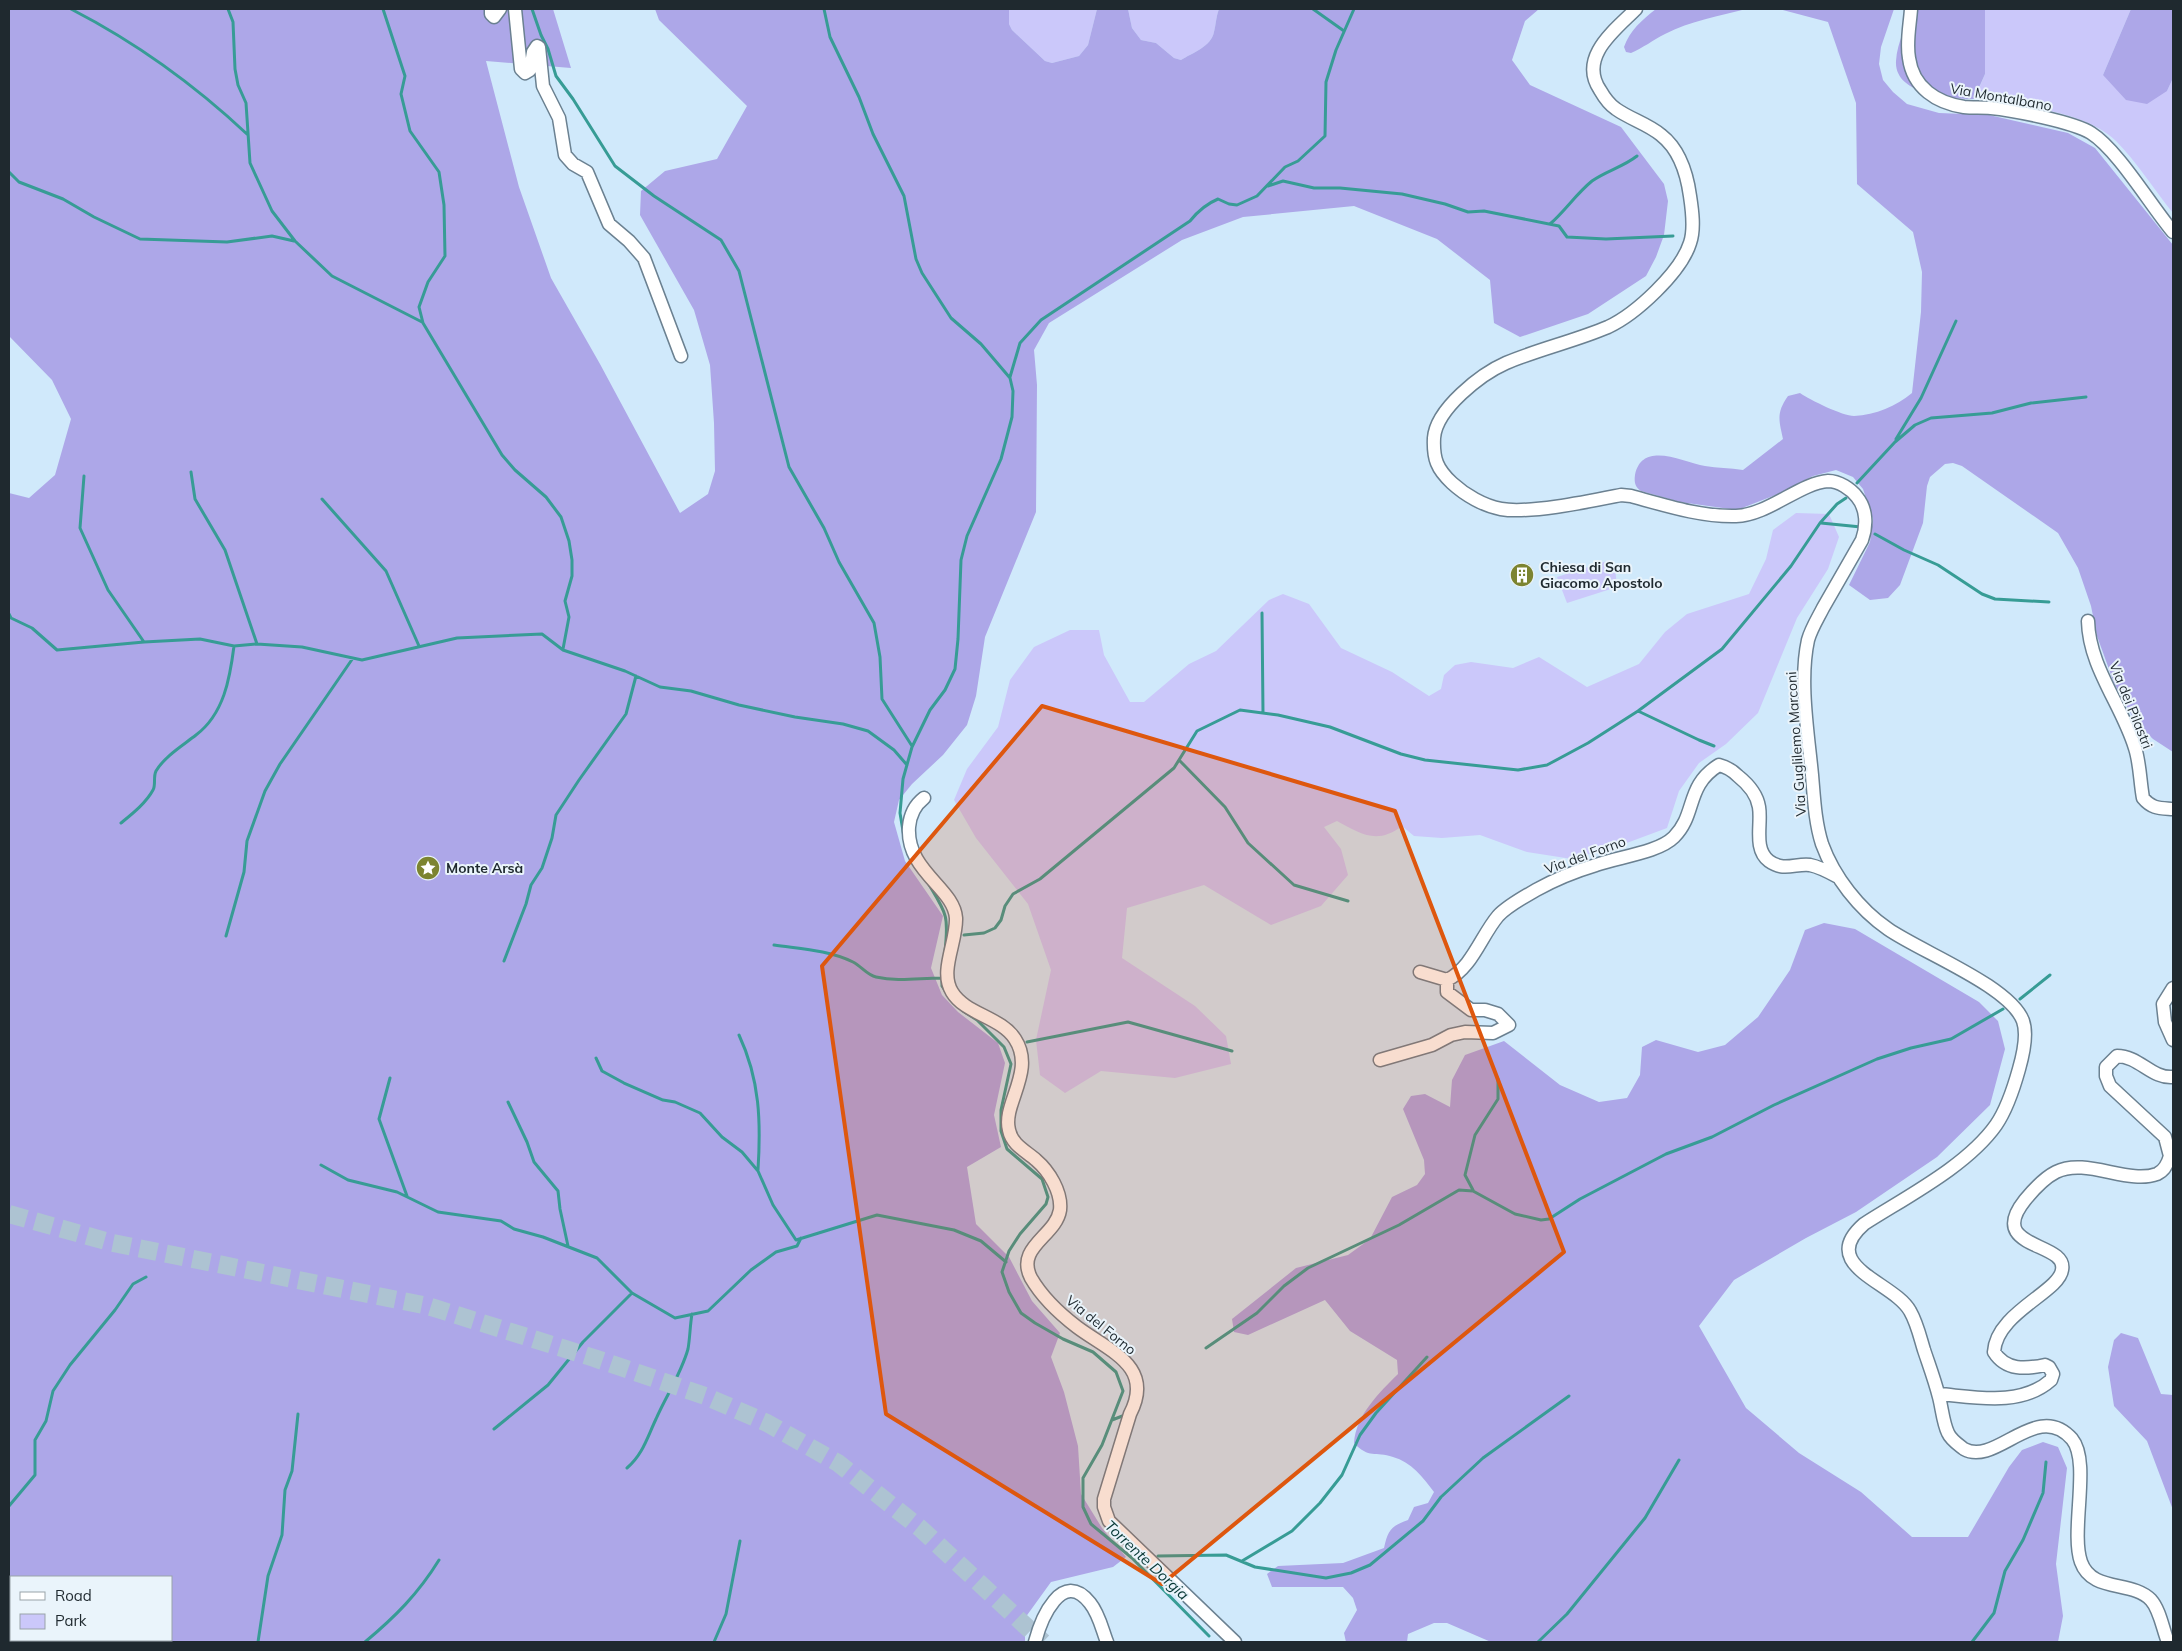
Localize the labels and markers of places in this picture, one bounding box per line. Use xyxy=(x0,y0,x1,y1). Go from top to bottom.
place label: Chiesa di San Giacomo Apostolo xyxy=(1540,558,1663,592)
building icon: Chiesa di San Giacomo Apostolo xyxy=(1509,562,1535,588)
place icon: Monte Arsà xyxy=(415,855,441,881)
place label: Monte Arsà xyxy=(446,859,523,877)

